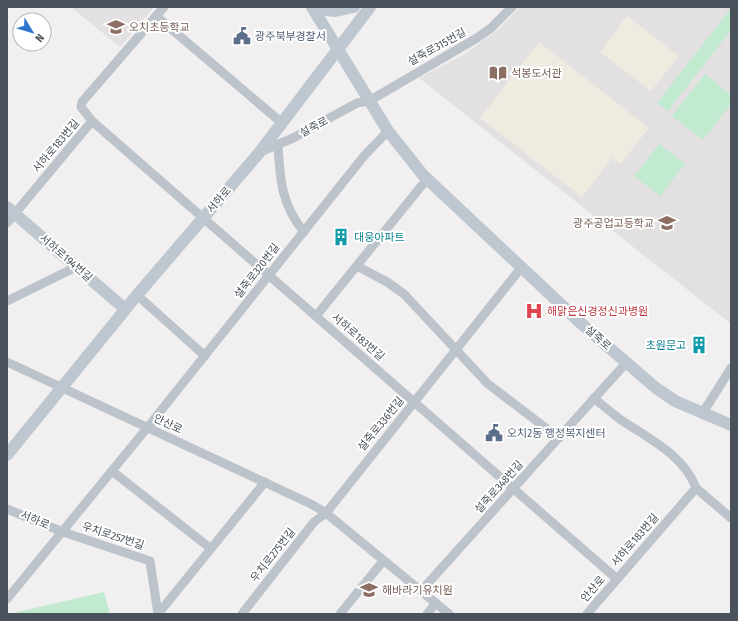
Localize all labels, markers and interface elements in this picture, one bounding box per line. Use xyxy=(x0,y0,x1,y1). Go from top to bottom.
north arrow xyxy=(12,12,52,52)
school or university icon: 오치초등학교 xyxy=(106,17,126,37)
place label: 오치초등학교 xyxy=(129,21,190,34)
public building icon: 광주북부경찰서 xyxy=(232,26,252,46)
street label: 설죽로315번길 xyxy=(406,26,468,68)
place label: 광주북부경찰서 xyxy=(255,30,326,43)
text: N xyxy=(32,31,47,44)
library icon: 석봉도서관 xyxy=(488,63,508,83)
place label: 석봉도서관 xyxy=(511,67,562,80)
street label: 설죽로 xyxy=(298,114,330,140)
street label: 서하로183번길 xyxy=(30,117,82,175)
street label: 서하로 xyxy=(204,184,234,216)
school or university icon: 광주공업고등학교 xyxy=(657,213,677,233)
place label: 광주공업고등학교 xyxy=(573,217,654,230)
building icon: 대웅아파트 xyxy=(331,227,351,247)
place label: 대웅아파트 xyxy=(354,231,405,244)
street label: 서하로194번길 xyxy=(37,232,95,284)
street label: 설죽로320번길 xyxy=(232,241,282,301)
hospital icon: 해맑은신경정신과병원 xyxy=(524,301,544,321)
place label: 해맑은신경정신과병원 xyxy=(547,305,648,318)
street label: 서하로183번길 xyxy=(329,311,387,363)
street label: 설죽로 xyxy=(582,323,614,353)
building icon: 초원문고 xyxy=(689,335,709,355)
place label: 초원문고 xyxy=(646,339,686,352)
street label: 설죽로336번길 xyxy=(355,394,407,454)
street label: 안산로 xyxy=(151,412,185,436)
public building icon: 오치2동 행정복지센터 xyxy=(484,423,504,443)
place label: 오치2동 행정복지센터 xyxy=(507,427,606,440)
street label: 설죽로348번길 xyxy=(472,458,526,516)
street label: 서하로 xyxy=(18,508,52,532)
street label: 서하로183번길 xyxy=(609,511,661,569)
street label: 우치로257번길 xyxy=(80,520,146,552)
street label: 우치로275번길 xyxy=(248,525,298,585)
street label: 안산로 xyxy=(578,573,608,605)
school or university icon: 해바라기유치원 xyxy=(359,580,379,600)
place label: 해바라기유치원 xyxy=(382,584,453,597)

